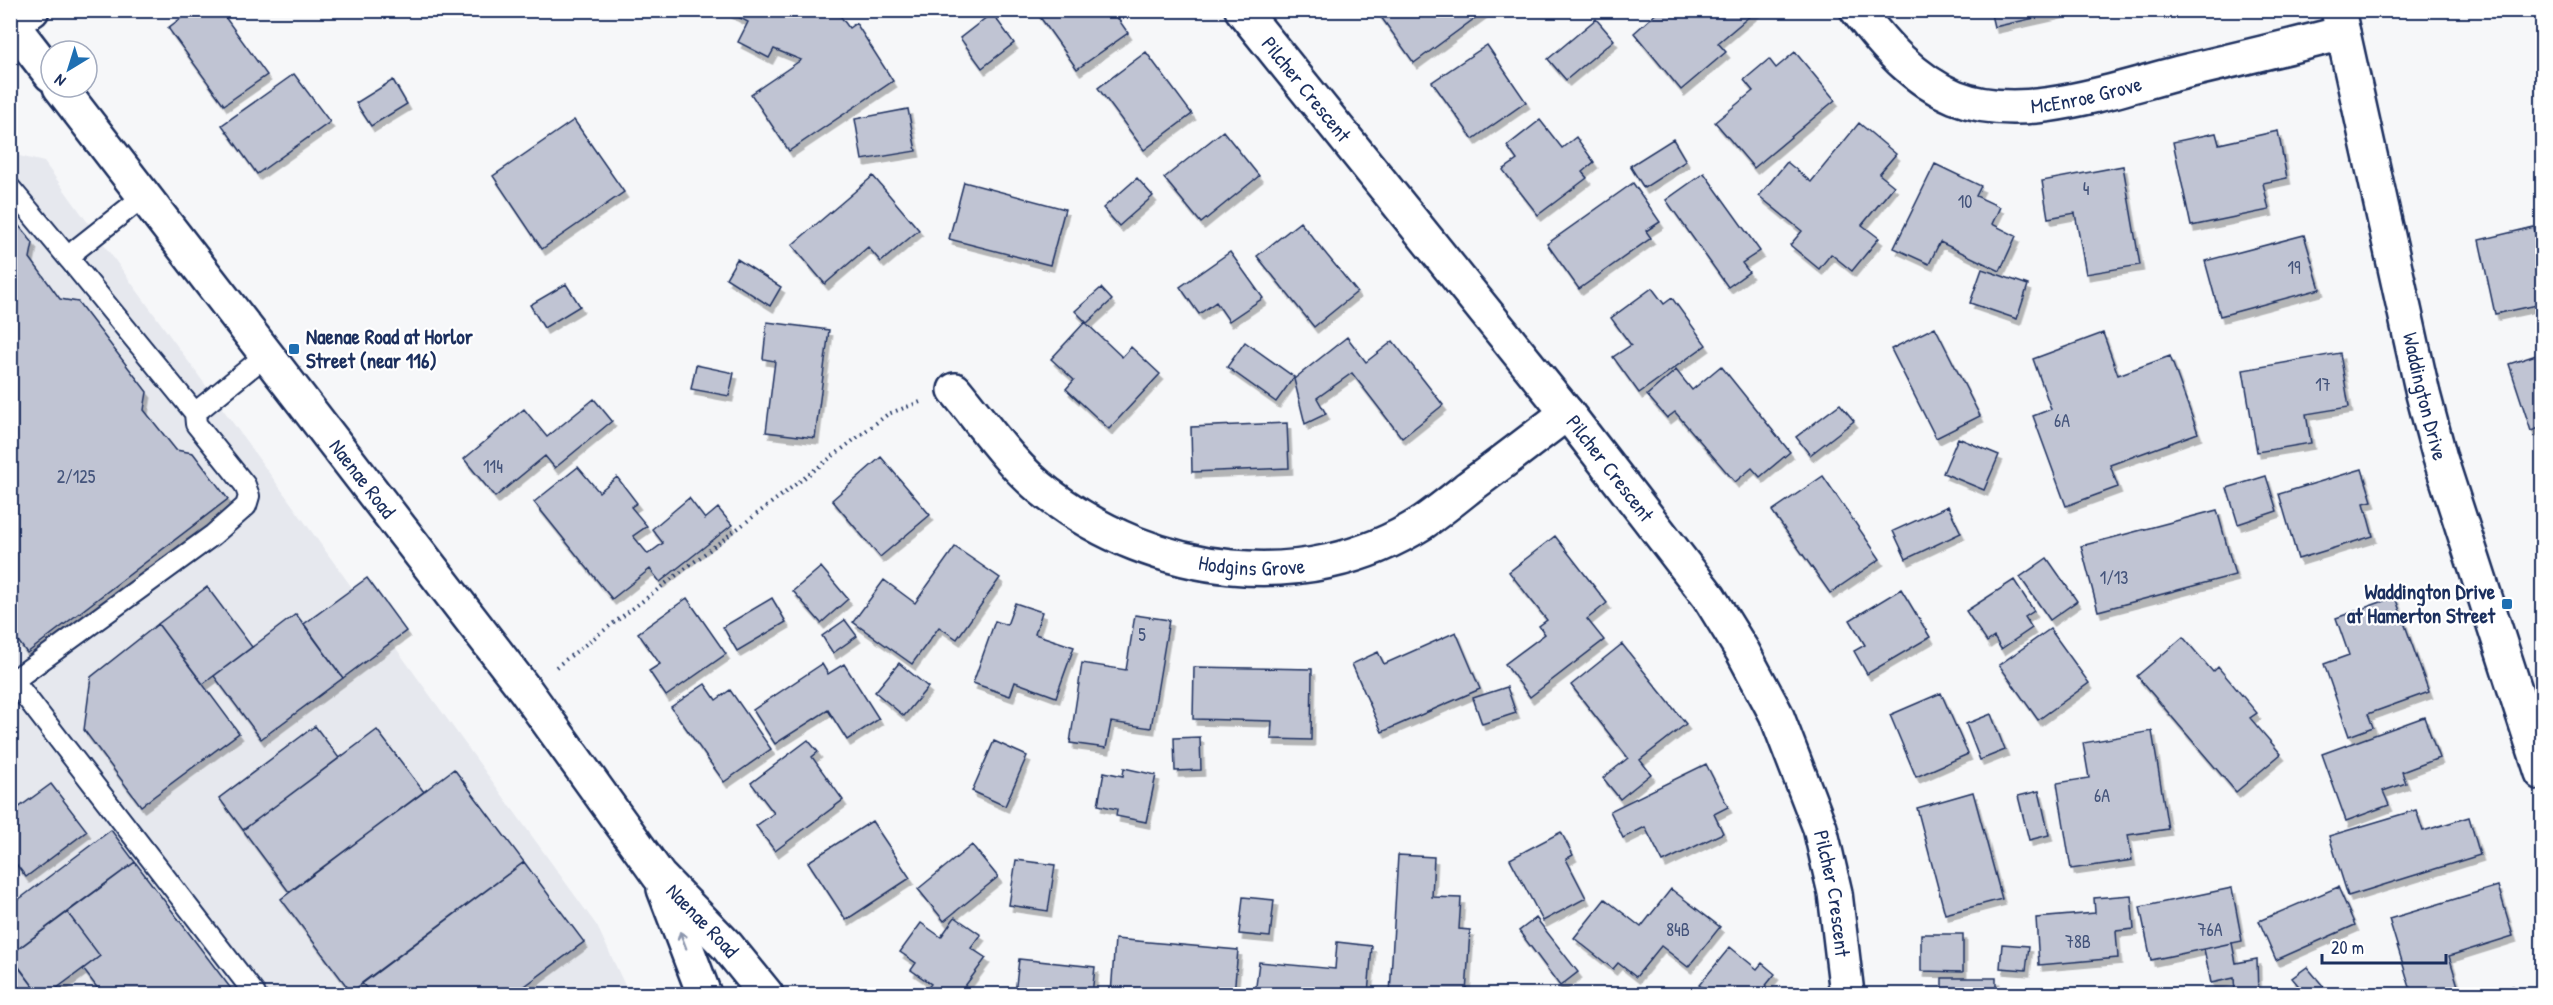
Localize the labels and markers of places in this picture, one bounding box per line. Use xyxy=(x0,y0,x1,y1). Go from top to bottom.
place label: Naenae Road at Horlor Street (near 116) xyxy=(306,322,474,375)
marker: Naenae Road at Horlor Street (near 116) xyxy=(287,342,301,356)
place label: Waddington Drive at Hamerton Street xyxy=(2347,577,2496,630)
marker: Waddington Drive at Hamerton Street xyxy=(2500,597,2514,611)

